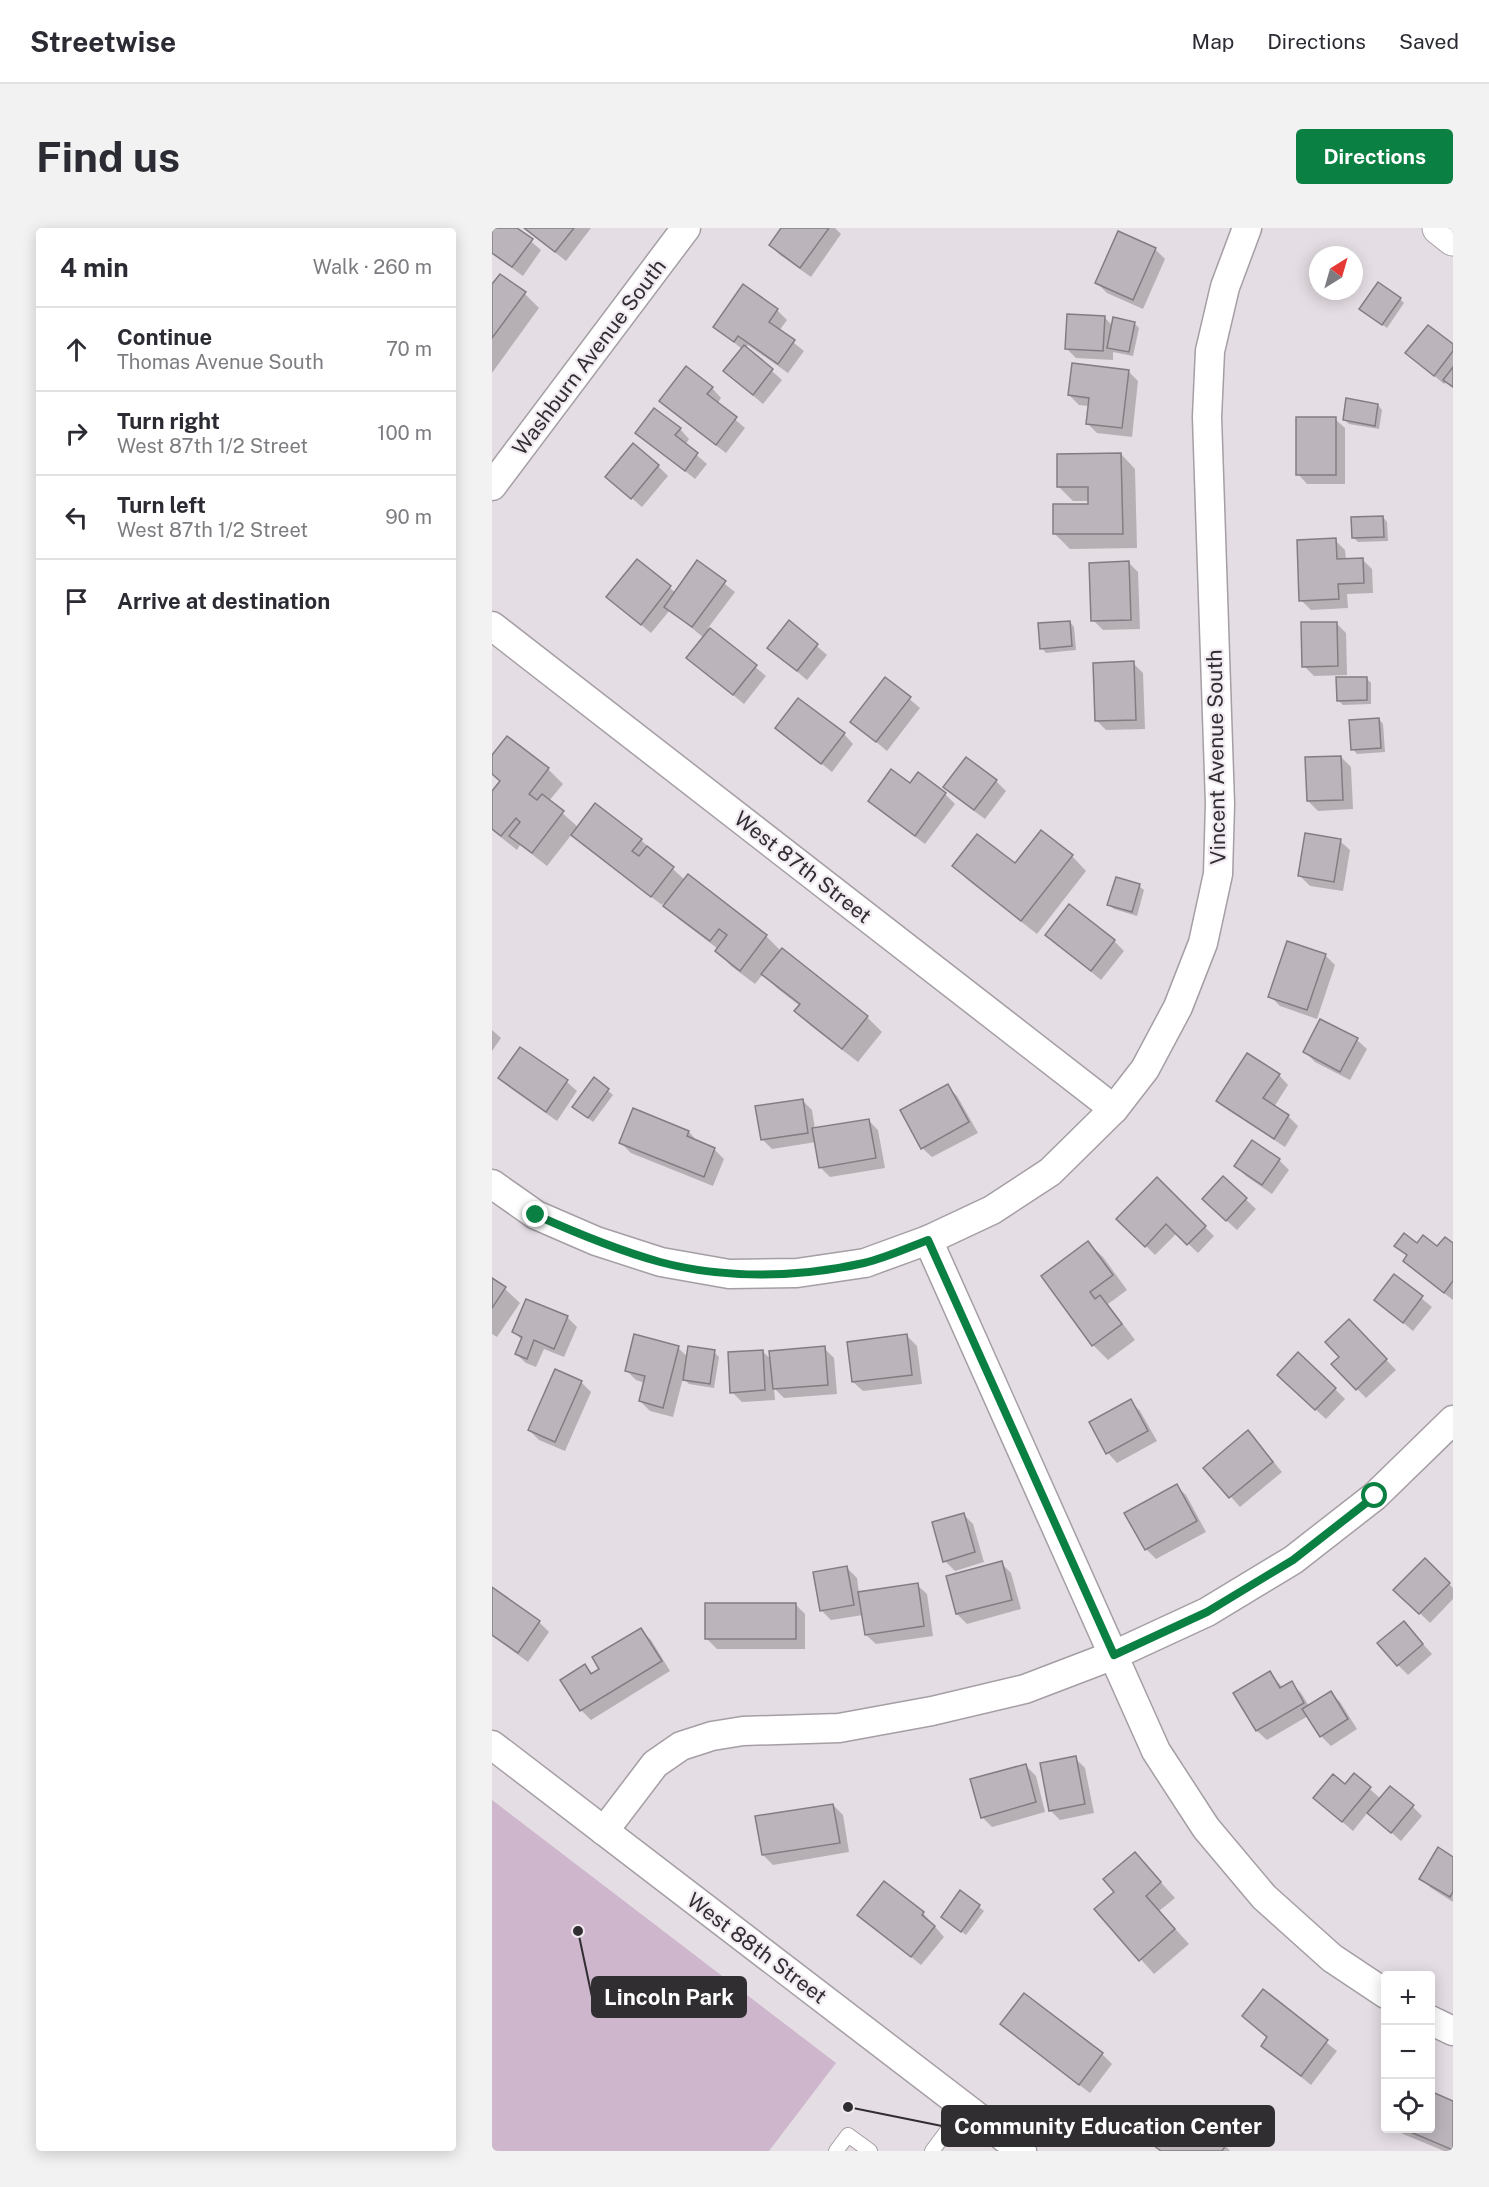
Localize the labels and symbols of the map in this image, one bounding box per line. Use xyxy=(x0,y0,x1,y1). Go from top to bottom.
north arrow xyxy=(1309,246,1363,300)
street label: Washburn Avenue South xyxy=(507,254,671,460)
street label: Vincent Avenue South xyxy=(1202,649,1230,865)
street label: West 87th Street xyxy=(729,806,877,928)
route end xyxy=(522,1201,548,1227)
route start xyxy=(1361,1482,1387,1508)
street label: West 88th Street xyxy=(682,1887,832,2009)
callout: Lincoln Park xyxy=(592,1977,746,2017)
text: Lincoln Park xyxy=(604,1984,734,2010)
callout: Community Education Center xyxy=(942,2106,1274,2146)
text: Community Education Center xyxy=(954,2113,1262,2139)

